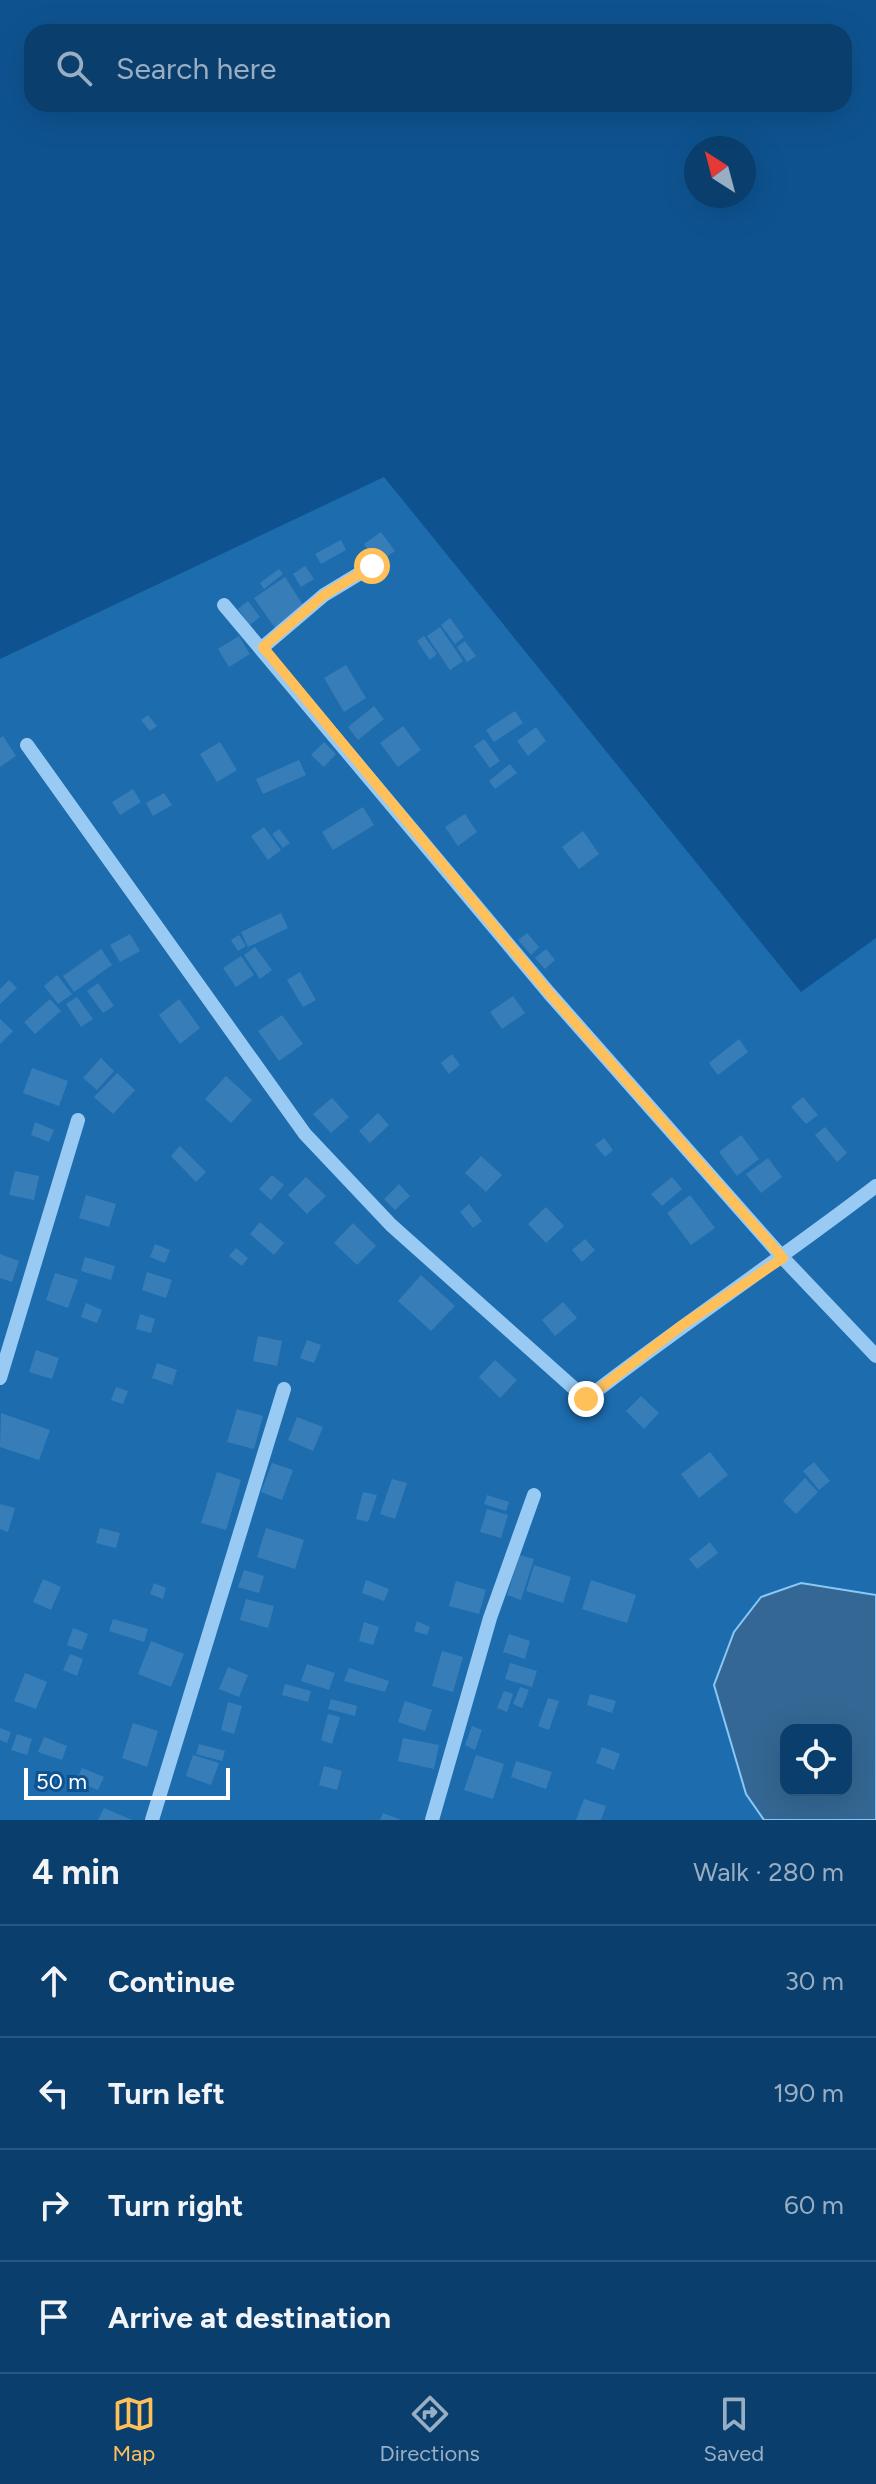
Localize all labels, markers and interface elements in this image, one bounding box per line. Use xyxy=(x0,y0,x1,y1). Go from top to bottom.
search box xyxy=(24,24,852,112)
icon: search xyxy=(52,46,96,90)
text: Search here xyxy=(116,50,276,87)
north arrow xyxy=(684,136,756,208)
route start xyxy=(354,548,390,584)
route end xyxy=(568,1381,604,1417)
map controls xyxy=(780,1724,852,1796)
button: locate xyxy=(780,1724,852,1796)
scale bar xyxy=(24,1764,230,1800)
text: 50 m xyxy=(36,1768,87,1795)
text: 4 min xyxy=(32,1852,119,1893)
text: Walk · 280 m xyxy=(693,1856,844,1888)
icon: ahead xyxy=(32,1959,76,2003)
text: Continue xyxy=(108,1963,235,2000)
text: 30 m xyxy=(785,1965,844,1997)
icon: left xyxy=(32,2071,76,2115)
text: Turn left xyxy=(108,2075,225,2112)
text: 190 m xyxy=(773,2077,844,2109)
icon: right xyxy=(32,2183,76,2227)
text: Turn right xyxy=(108,2187,243,2224)
text: 60 m xyxy=(784,2189,844,2221)
icon: arrive xyxy=(32,2295,76,2339)
text: Arrive at destination xyxy=(108,2299,391,2336)
tab: Map xyxy=(112,2392,156,2467)
tab: Directions xyxy=(380,2392,480,2467)
tab: Saved xyxy=(703,2392,764,2467)

